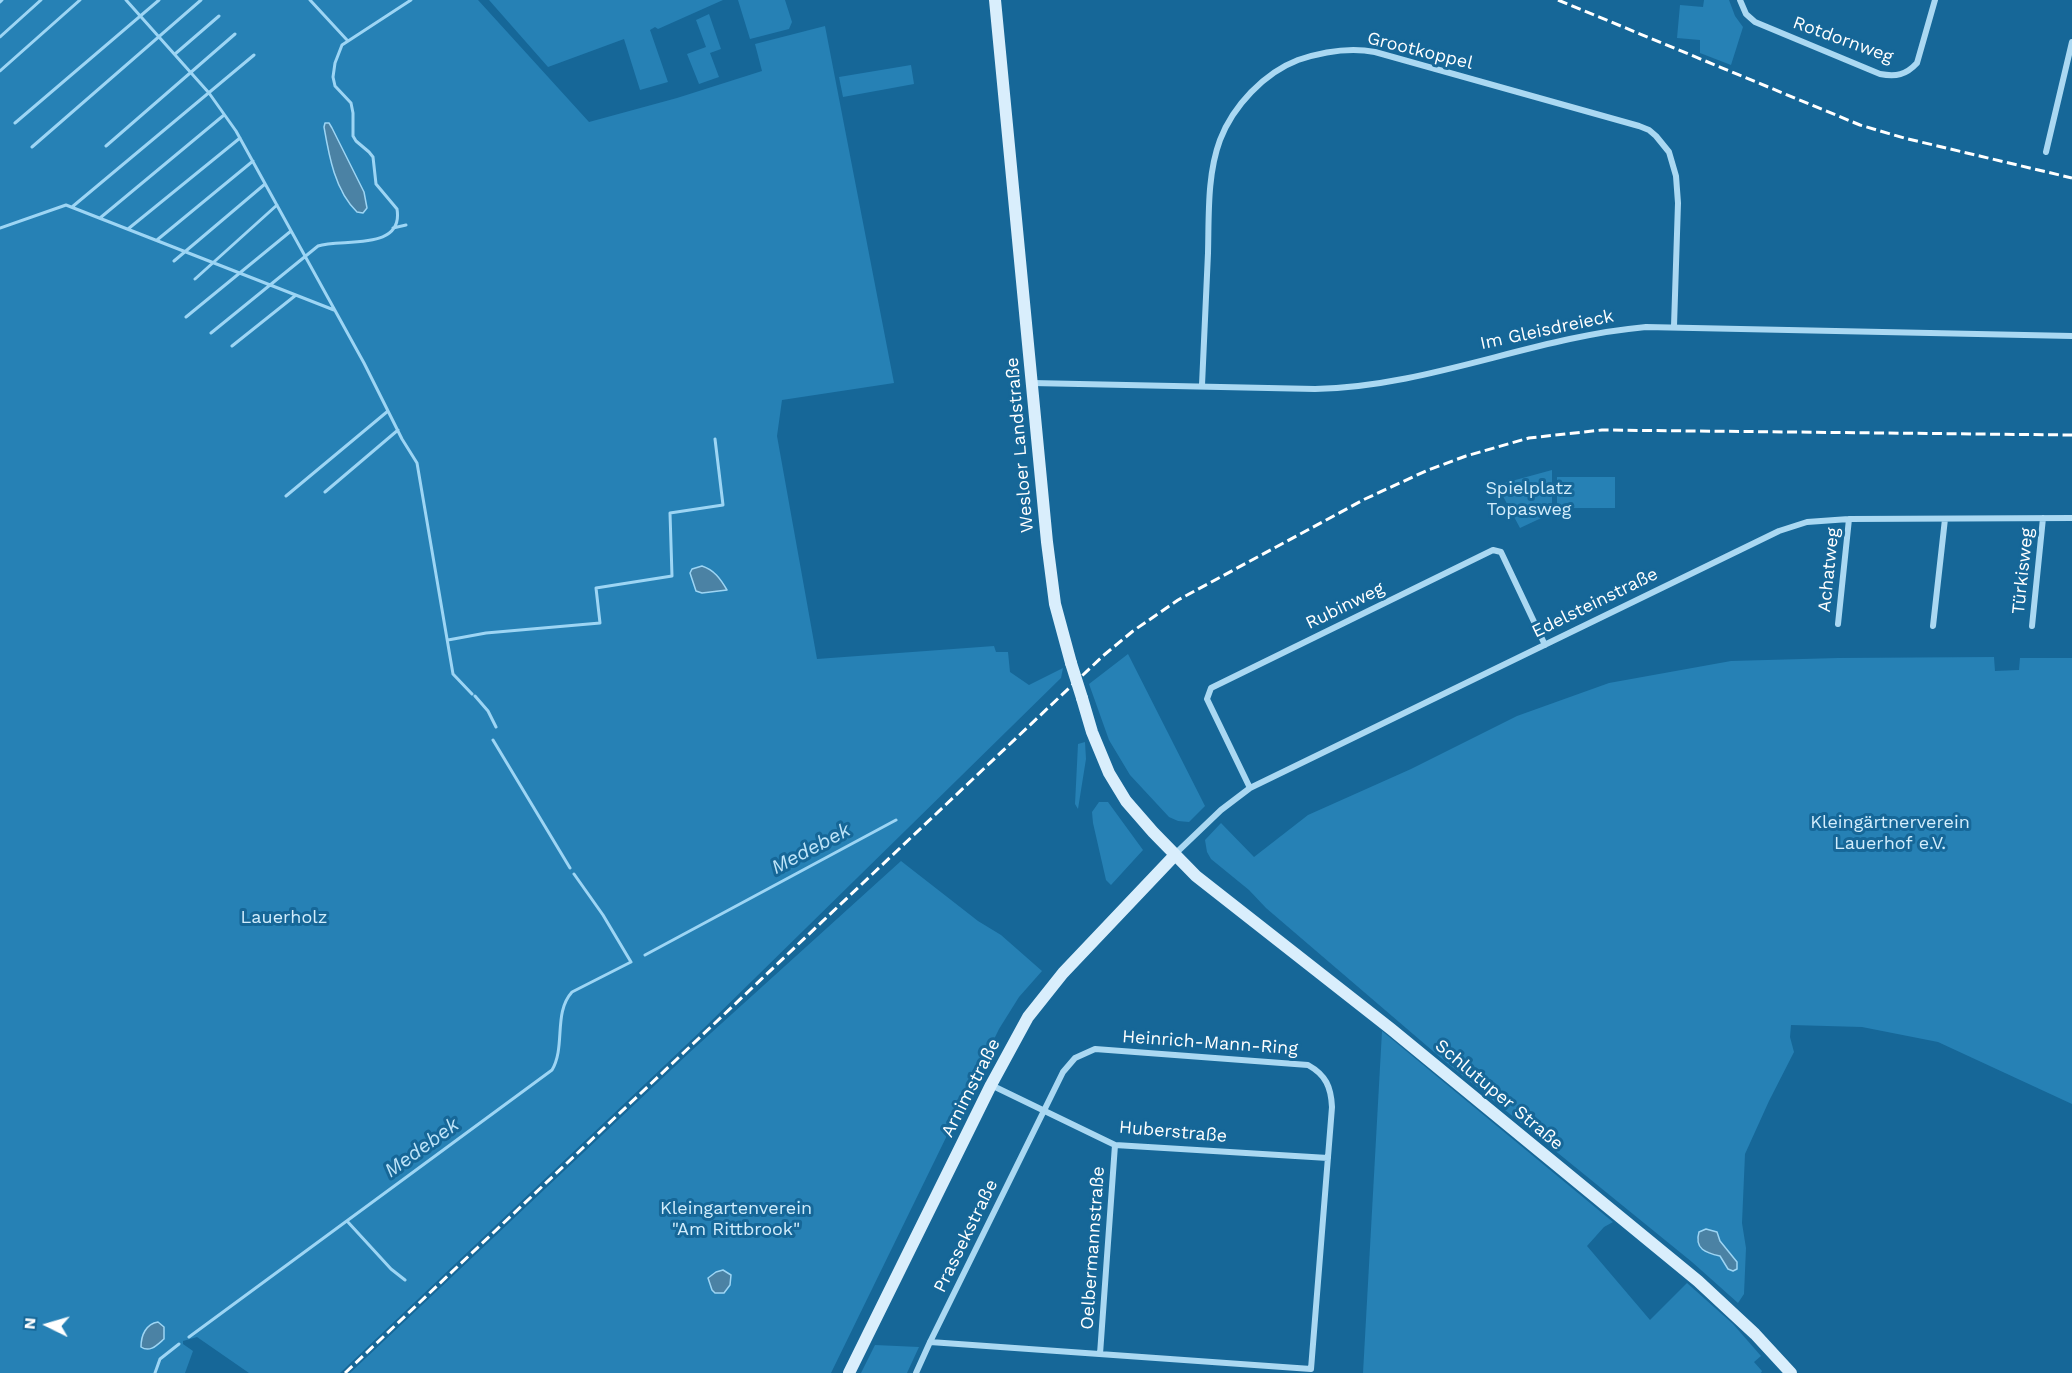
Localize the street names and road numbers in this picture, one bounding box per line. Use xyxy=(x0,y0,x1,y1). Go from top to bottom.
street label: Rotdornweg xyxy=(1790,12,1896,68)
street label: Grootkoppel xyxy=(1365,27,1475,75)
street label: Im Gleisdreieck xyxy=(1478,305,1616,355)
street label: Wesloer Landstraße xyxy=(1002,356,1038,534)
street label: Achatweg xyxy=(1814,527,1844,613)
street label: Türkisweg xyxy=(2008,527,2038,615)
street label: Edelsteinstraße xyxy=(1528,563,1662,643)
street label: Rubinweg xyxy=(1302,578,1388,634)
street label: Heinrich-Mann-Ring xyxy=(1121,1026,1299,1060)
street label: Arnimstraße xyxy=(937,1035,1005,1141)
street label: Schlutuper Straße xyxy=(1430,1035,1568,1155)
street label: Huberstraße xyxy=(1118,1117,1228,1147)
street label: Oelbermannstraße xyxy=(1077,1166,1109,1330)
street label: Prassekstraße xyxy=(929,1176,1003,1296)

